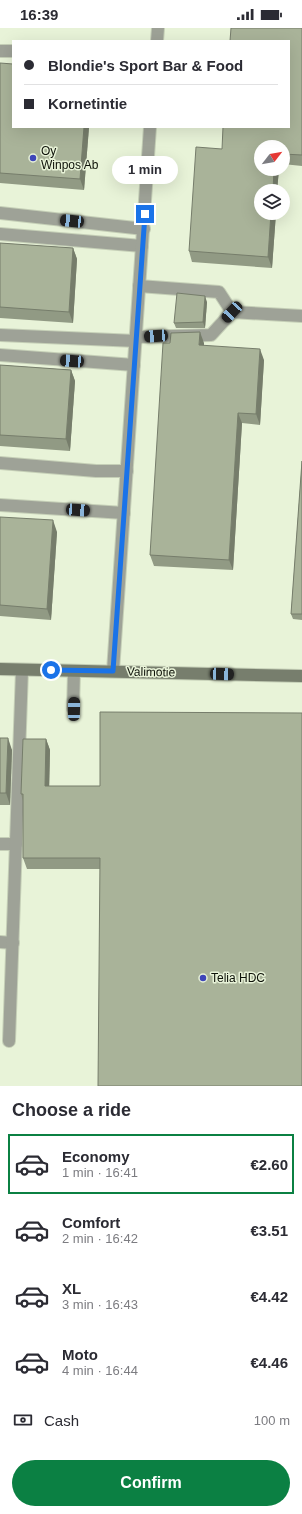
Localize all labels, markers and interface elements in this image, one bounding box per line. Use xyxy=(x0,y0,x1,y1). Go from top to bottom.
text: 16:39 xyxy=(20,6,58,23)
text: Blondie's Sport Bar & Food xyxy=(48,57,243,74)
text: Kornetintie xyxy=(48,95,127,112)
north arrow xyxy=(254,140,290,176)
map controls xyxy=(254,140,290,220)
place label: Oy Winpos Ab xyxy=(41,144,99,172)
marker: Oy Winpos Ab xyxy=(28,153,38,163)
callout: 1 min xyxy=(112,156,178,184)
text: 1 min xyxy=(128,162,162,177)
button: layers xyxy=(254,184,290,220)
route end xyxy=(136,205,154,223)
car xyxy=(59,214,85,228)
car xyxy=(219,299,245,325)
car xyxy=(144,329,168,343)
car xyxy=(60,354,84,368)
car xyxy=(66,503,90,517)
route start xyxy=(42,661,60,679)
street label: Valimotie xyxy=(127,665,176,679)
car xyxy=(210,668,234,680)
car xyxy=(68,697,80,721)
place label: Telia HDC xyxy=(211,971,265,985)
marker: Telia HDC xyxy=(198,973,208,983)
text: Choose a ride xyxy=(12,1100,131,1120)
icon: car xyxy=(14,1146,50,1182)
text: Economy xyxy=(62,1148,130,1165)
text: €2.60 xyxy=(250,1156,288,1173)
text: 1 min · 16:41 xyxy=(62,1165,138,1180)
icon: car xyxy=(14,1212,50,1248)
text: Comfort xyxy=(62,1214,120,1231)
text: €3.51 xyxy=(250,1222,288,1239)
text: 2 min · 16:42 xyxy=(62,1231,138,1246)
icon: car xyxy=(14,1278,50,1314)
text: XL xyxy=(62,1280,81,1297)
text: €4.42 xyxy=(250,1288,288,1305)
text: 3 min · 16:43 xyxy=(62,1297,138,1312)
icon: car xyxy=(14,1344,50,1380)
text: Moto xyxy=(62,1346,98,1363)
text: €4.46 xyxy=(250,1354,288,1371)
text: 4 min · 16:44 xyxy=(62,1363,138,1378)
icon: cash xyxy=(12,1409,34,1431)
text: Cash xyxy=(44,1412,79,1429)
text: 100 m xyxy=(254,1413,290,1428)
button: Confirm xyxy=(12,1460,290,1506)

